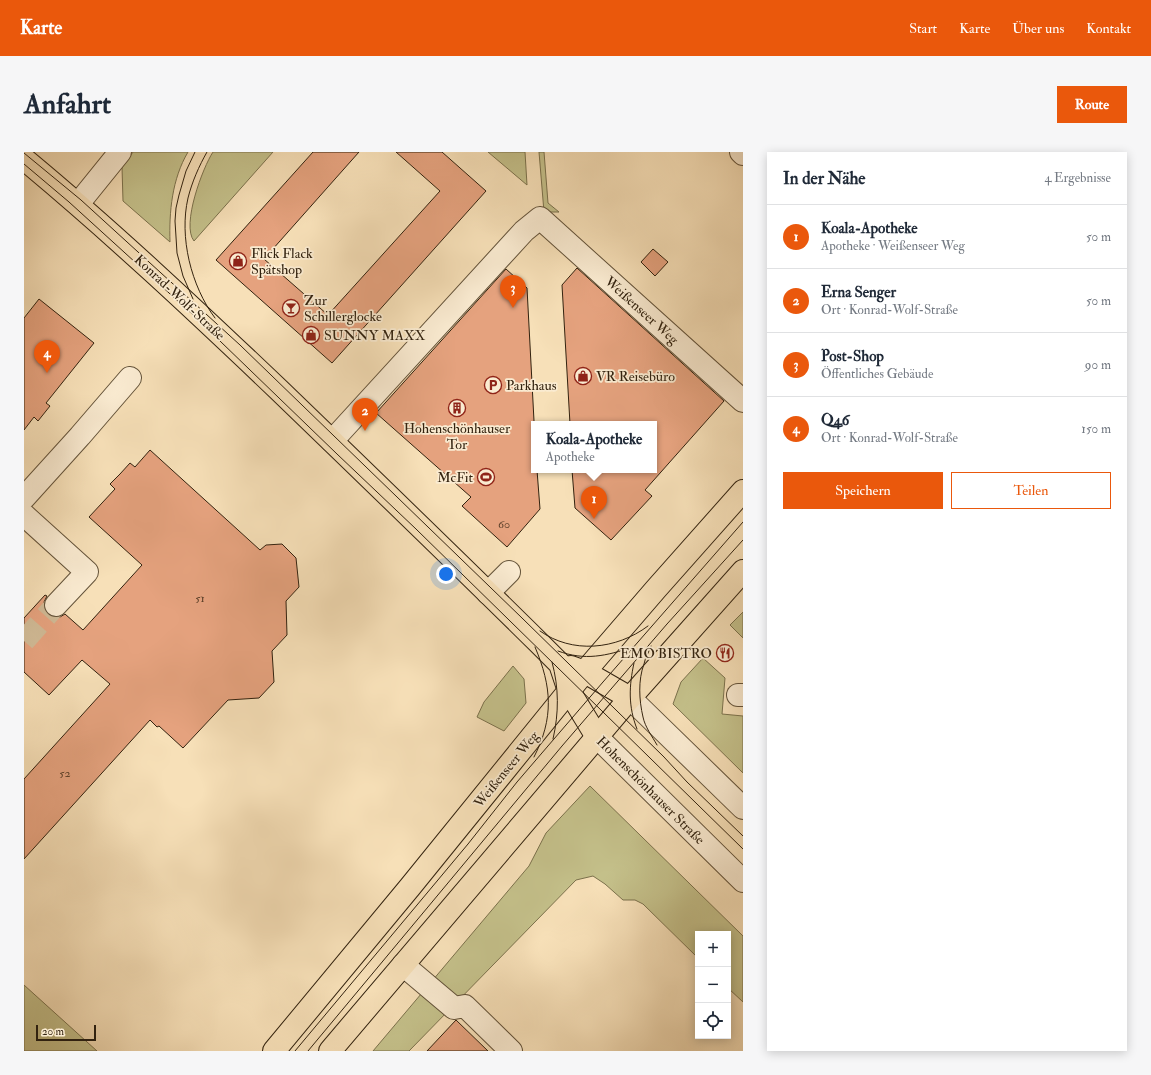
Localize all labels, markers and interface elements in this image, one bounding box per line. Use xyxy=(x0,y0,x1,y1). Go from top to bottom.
text: Karte xyxy=(20,16,62,40)
text: Start xyxy=(909,20,937,37)
text: Karte xyxy=(959,20,990,37)
text: Über uns xyxy=(1012,20,1064,37)
text: Kontakt xyxy=(1086,20,1131,37)
button: Route xyxy=(1057,86,1127,123)
text: Anfahrt xyxy=(24,87,111,122)
text: In der Nähe xyxy=(783,168,865,189)
text: 4 Ergebnisse xyxy=(1044,170,1111,186)
text: Koala-Apotheke xyxy=(821,219,918,238)
text: 1 xyxy=(794,229,798,245)
text: 50 m xyxy=(1086,229,1111,245)
text: Apotheke · Weißenseer Weg xyxy=(821,238,965,254)
place label: Flick Flack Spätshop xyxy=(251,245,313,279)
street label: Konrad-Wolf-Straße xyxy=(131,251,229,344)
shop icon: Flick Flack Spätshop xyxy=(228,251,248,271)
street label: Weißenseer Weg xyxy=(600,272,683,349)
pin: 3 xyxy=(500,275,526,308)
text: Erna Senger xyxy=(821,283,896,302)
place label: Zur Schillerglocke xyxy=(304,292,382,325)
text: 2 xyxy=(793,293,799,309)
text: 50 m xyxy=(1086,293,1111,309)
bar icon: Zur Schillerglocke xyxy=(281,298,301,318)
text: Ort · Konrad-Wolf-Straße xyxy=(821,302,958,318)
shop icon: SUNNY MAXX xyxy=(301,325,321,345)
place label: SUNNY MAXX xyxy=(324,327,426,344)
pin: 4 xyxy=(34,340,60,373)
text: Post-Shop xyxy=(821,347,884,366)
text: 3 xyxy=(794,357,799,373)
text: 90 m xyxy=(1085,357,1111,373)
shop icon: VR Reisebüro xyxy=(573,366,593,386)
text: Öffentliches Gebäude xyxy=(821,366,933,382)
place label: VR Reisebüro xyxy=(596,368,675,385)
parking icon: Parkhaus xyxy=(483,375,503,395)
place label: Parkhaus xyxy=(506,377,557,394)
pin: 2 xyxy=(352,398,378,431)
building icon: Hohenschönhauser Tor xyxy=(447,398,467,418)
text: Q46 xyxy=(821,411,849,430)
place label: Hohenschönhauser Tor xyxy=(404,420,511,453)
popup xyxy=(531,421,657,473)
text: 4 xyxy=(792,421,800,437)
text: 150 m xyxy=(1081,421,1111,437)
text: Koala-Apotheke xyxy=(546,430,642,449)
text: Ort · Konrad-Wolf-Straße xyxy=(821,430,958,446)
text: Apotheke xyxy=(546,449,595,465)
sports icon: McFit xyxy=(476,467,496,487)
place label: McFit xyxy=(437,469,473,486)
button: Speichern xyxy=(783,472,943,509)
button: Teilen xyxy=(951,472,1111,509)
pin: 1 xyxy=(581,486,607,519)
house number: 60 xyxy=(498,517,510,532)
your location xyxy=(436,564,456,584)
house number: 51 xyxy=(195,591,205,606)
restaurant icon: EMO BISTRO xyxy=(715,643,735,663)
place label: EMO BISTRO xyxy=(620,645,712,662)
street label: Weißenseer Weg xyxy=(470,727,543,812)
street label: Hohenschönhauser Straße xyxy=(593,733,708,848)
house number: 52 xyxy=(59,766,71,781)
map controls xyxy=(695,931,731,1039)
button: + xyxy=(695,931,731,967)
button: − xyxy=(695,967,731,1003)
button: locate xyxy=(695,1003,731,1039)
scale bar xyxy=(36,1023,96,1042)
text: 20 m xyxy=(42,1025,64,1038)

